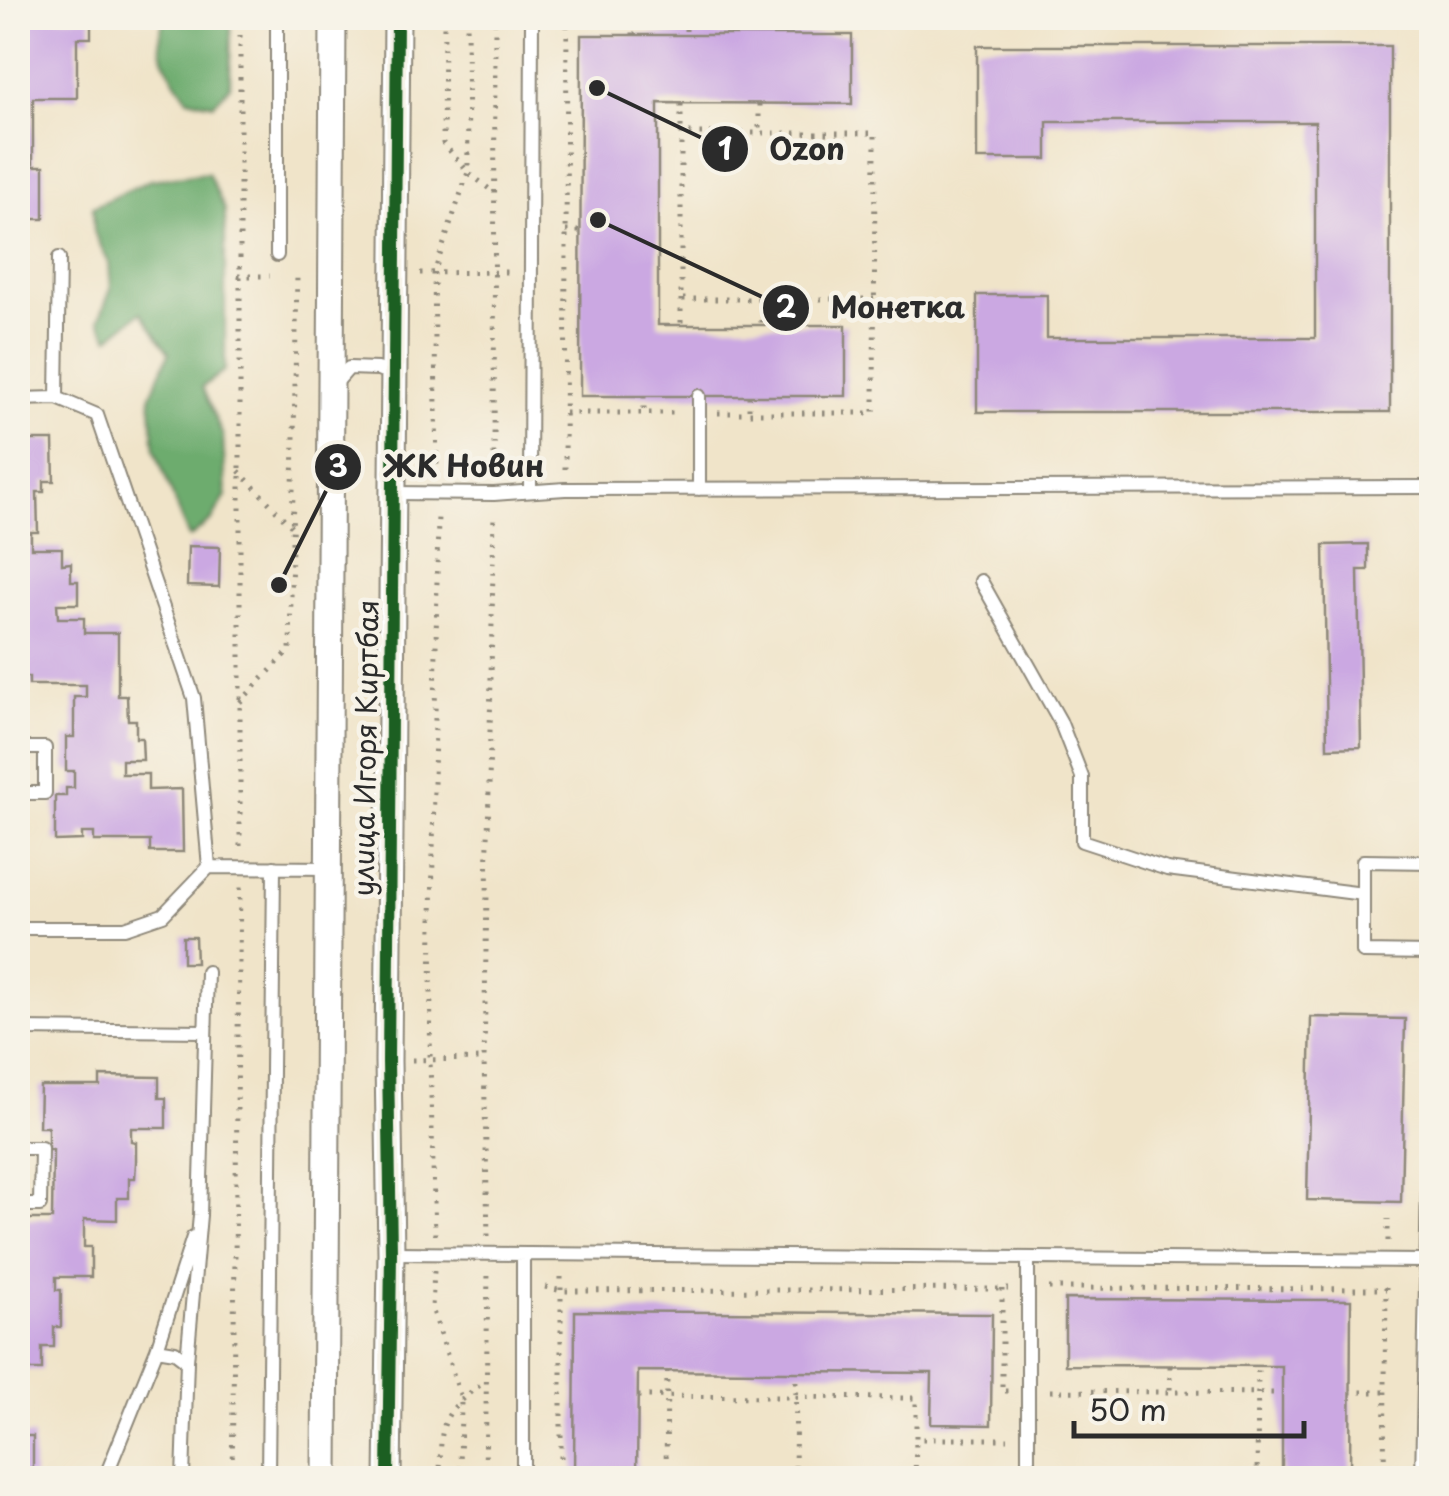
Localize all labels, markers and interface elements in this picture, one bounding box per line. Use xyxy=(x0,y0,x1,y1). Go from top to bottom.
callout: Ozon xyxy=(700,119,865,179)
text: 1 xyxy=(718,125,732,170)
text: Ozon xyxy=(769,125,845,170)
callout: Монетка xyxy=(761,278,985,338)
text: 2 xyxy=(775,283,797,328)
text: Монетка xyxy=(831,283,965,328)
callout: ЖК Новин xyxy=(313,437,565,497)
text: 3 xyxy=(328,442,348,487)
text: ЖК Новин xyxy=(383,442,544,487)
street label: улица Игоря Киртбая xyxy=(340,599,389,897)
scale bar xyxy=(1074,1376,1304,1438)
text: 50 m xyxy=(1089,1386,1167,1431)

